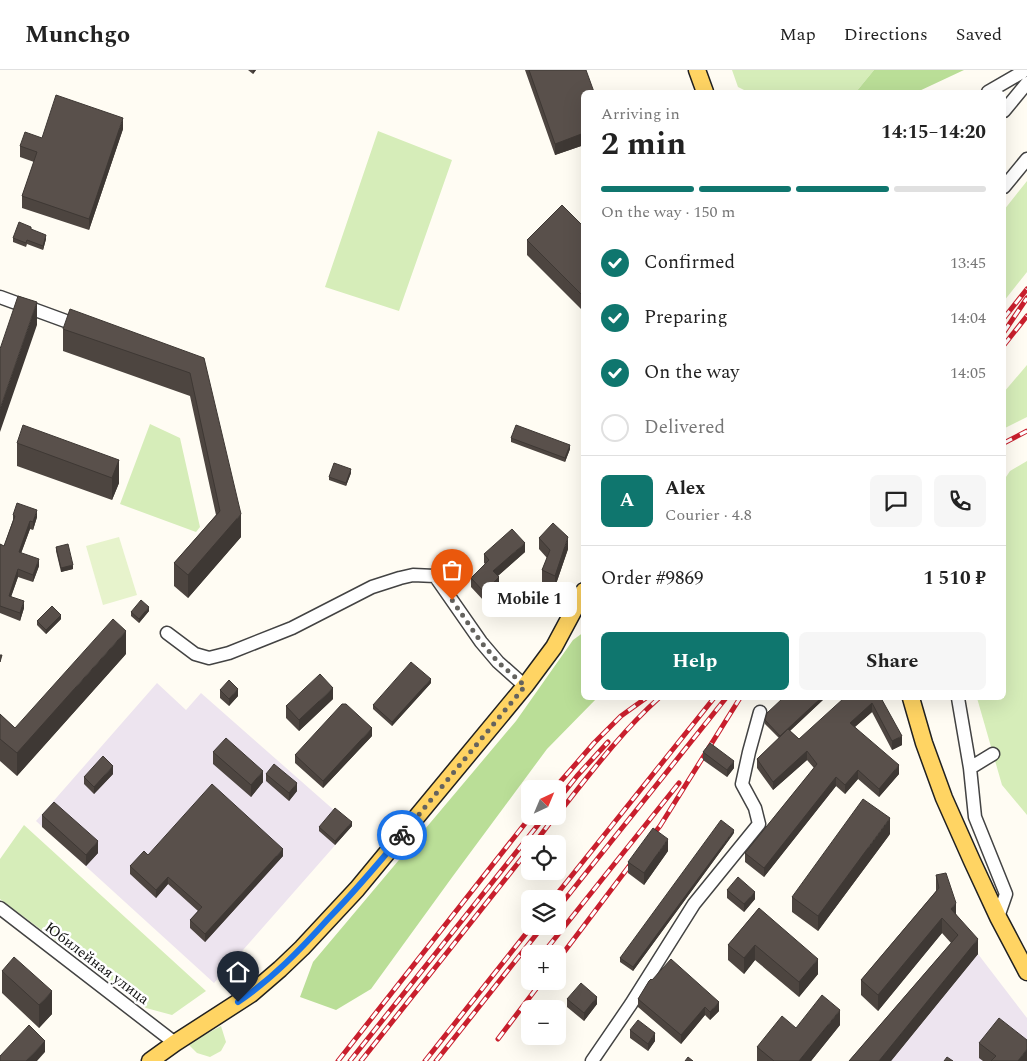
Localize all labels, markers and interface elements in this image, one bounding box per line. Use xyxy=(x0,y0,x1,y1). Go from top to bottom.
text: Munchgo xyxy=(25,17,130,53)
text: Map xyxy=(780,21,816,48)
text: Directions xyxy=(844,21,928,48)
text: Saved xyxy=(956,21,1002,48)
text: Arriving in xyxy=(601,102,680,126)
text: 14:15–14:20 xyxy=(881,118,986,147)
text: 2 min xyxy=(601,120,686,169)
text: On the way · 150 m xyxy=(601,200,735,224)
text: Confirmed xyxy=(644,248,735,277)
icon: check xyxy=(601,249,629,277)
text: 13:45 xyxy=(950,251,986,275)
text: Preparing xyxy=(644,303,728,332)
icon: check xyxy=(601,304,629,332)
text: 14:04 xyxy=(950,306,986,330)
text: On the way xyxy=(644,358,740,387)
icon: check xyxy=(601,359,629,387)
text: 14:05 xyxy=(950,361,986,385)
text: Delivered xyxy=(644,413,725,442)
text: Alex xyxy=(665,474,706,503)
button: chat xyxy=(870,475,922,527)
button: phone xyxy=(934,475,986,527)
text: A xyxy=(620,486,634,515)
text: Courier · 4.8 xyxy=(665,503,752,527)
pin xyxy=(431,549,473,600)
icon: bag xyxy=(438,556,466,584)
text: Order #9869 xyxy=(601,564,704,593)
text: 1 510 ₽ xyxy=(923,564,986,593)
callout: Mobile 1 xyxy=(482,582,577,618)
text: Mobile 1 xyxy=(497,587,562,611)
button: Help xyxy=(601,632,789,690)
button: Share xyxy=(799,632,986,690)
north arrow xyxy=(521,780,566,825)
map controls xyxy=(521,780,566,1045)
courier xyxy=(377,810,427,860)
icon: bike xyxy=(388,821,416,849)
button: locate xyxy=(521,835,566,880)
button: layers xyxy=(521,890,566,935)
street label: Юбилейная улица xyxy=(40,916,154,1011)
button: + xyxy=(521,945,566,990)
pin xyxy=(217,951,259,1002)
icon: home xyxy=(224,958,252,986)
button: − xyxy=(521,1000,566,1045)

